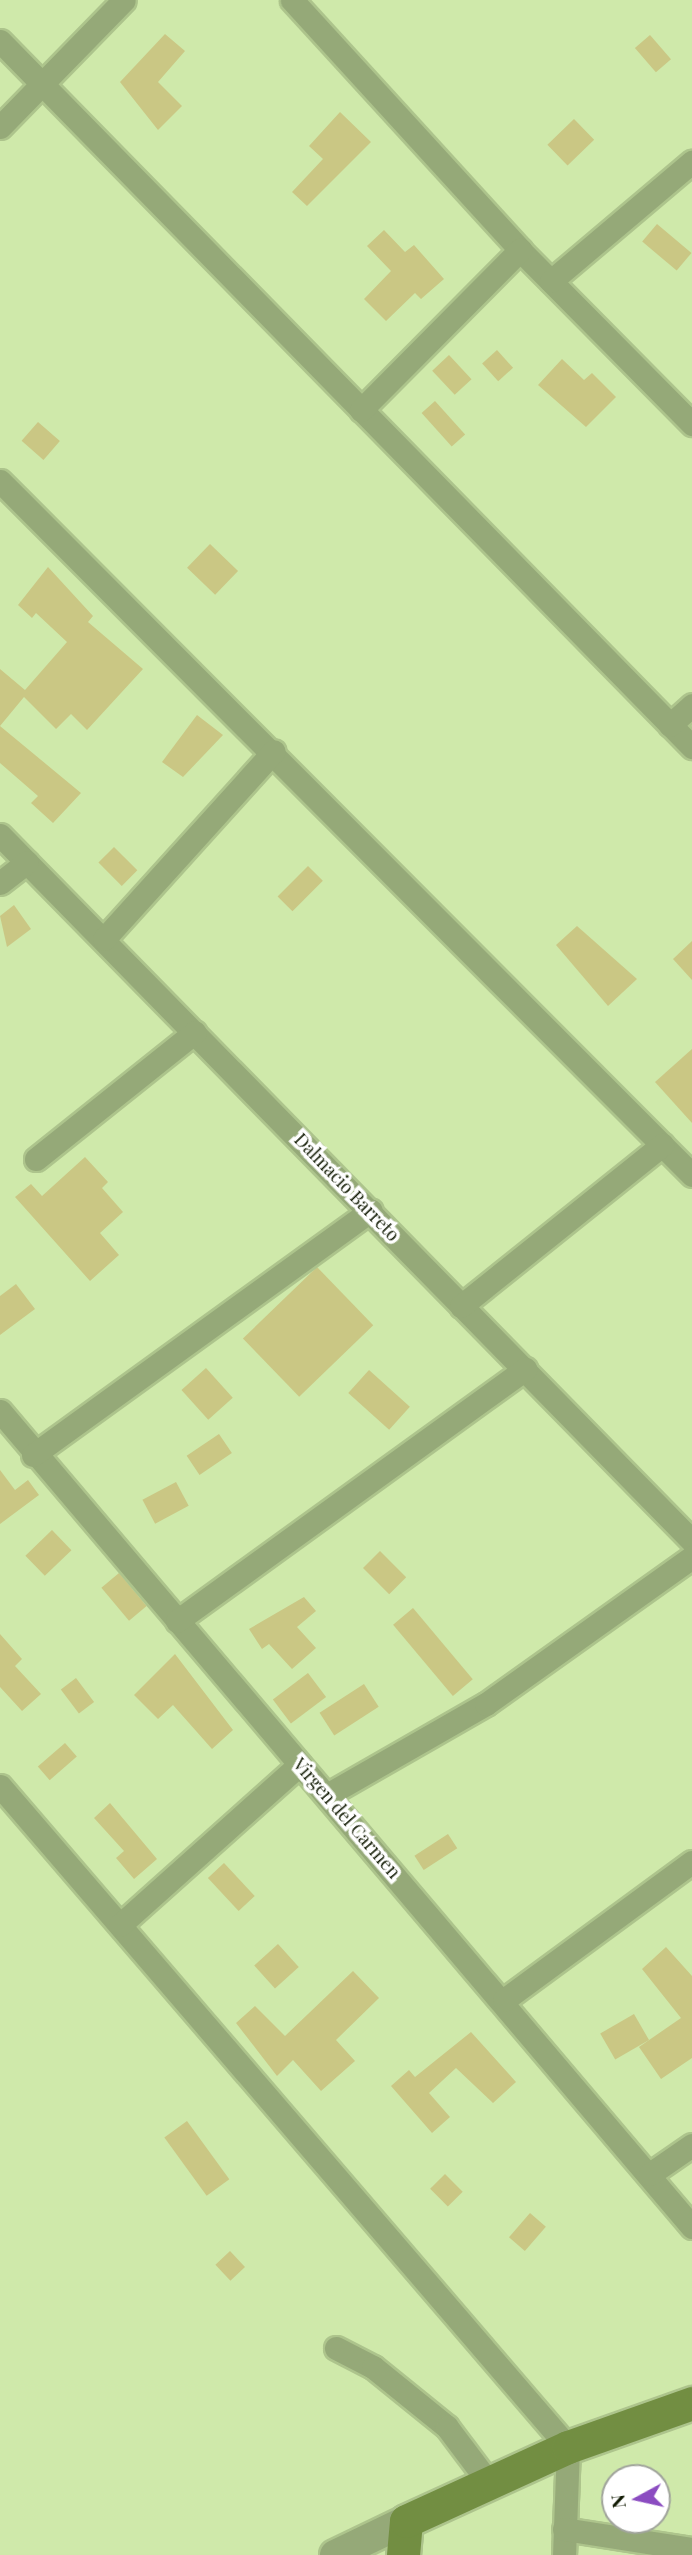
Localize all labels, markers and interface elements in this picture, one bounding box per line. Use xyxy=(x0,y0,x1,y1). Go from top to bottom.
street label: Dalmacio Barreto xyxy=(290,1129,404,1245)
street label: Virgen del Carmen xyxy=(289,1753,405,1883)
north arrow xyxy=(601,2464,671,2534)
text: N xyxy=(603,2493,631,2510)

